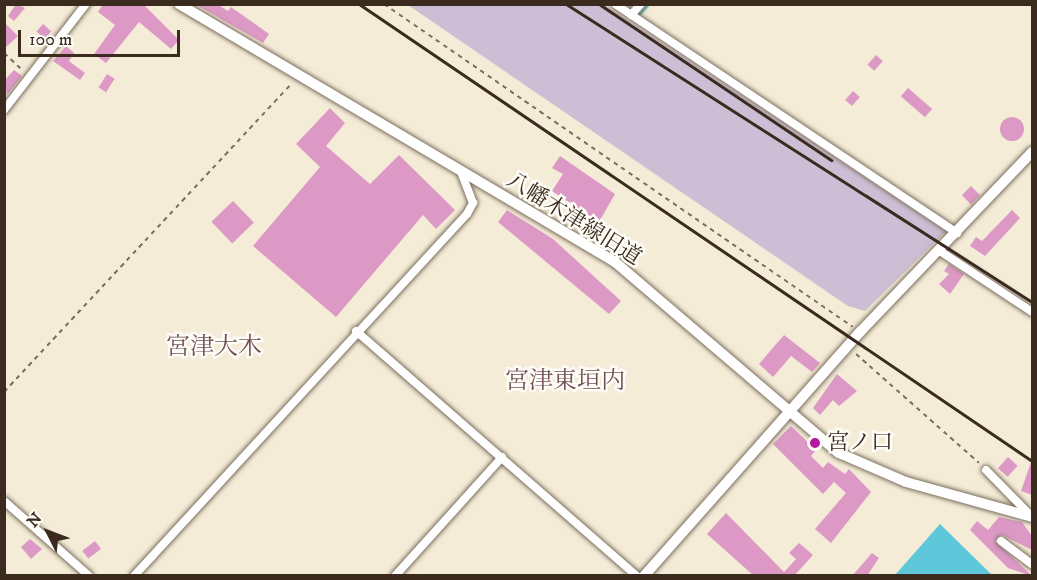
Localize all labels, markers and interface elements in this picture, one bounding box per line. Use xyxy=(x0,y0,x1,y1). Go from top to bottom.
scale bar xyxy=(21,18,183,56)
text: 100 m xyxy=(29,29,72,51)
street label: 八幡木津線旧道 xyxy=(502,167,646,271)
district label: 宮津大木 xyxy=(166,334,262,362)
district label: 宮津東垣内 xyxy=(505,368,625,396)
place label: 宮ノ口 xyxy=(827,430,893,456)
marker: 宮ノ口 xyxy=(808,436,822,450)
north arrow xyxy=(18,502,78,562)
text: N xyxy=(23,508,46,532)

